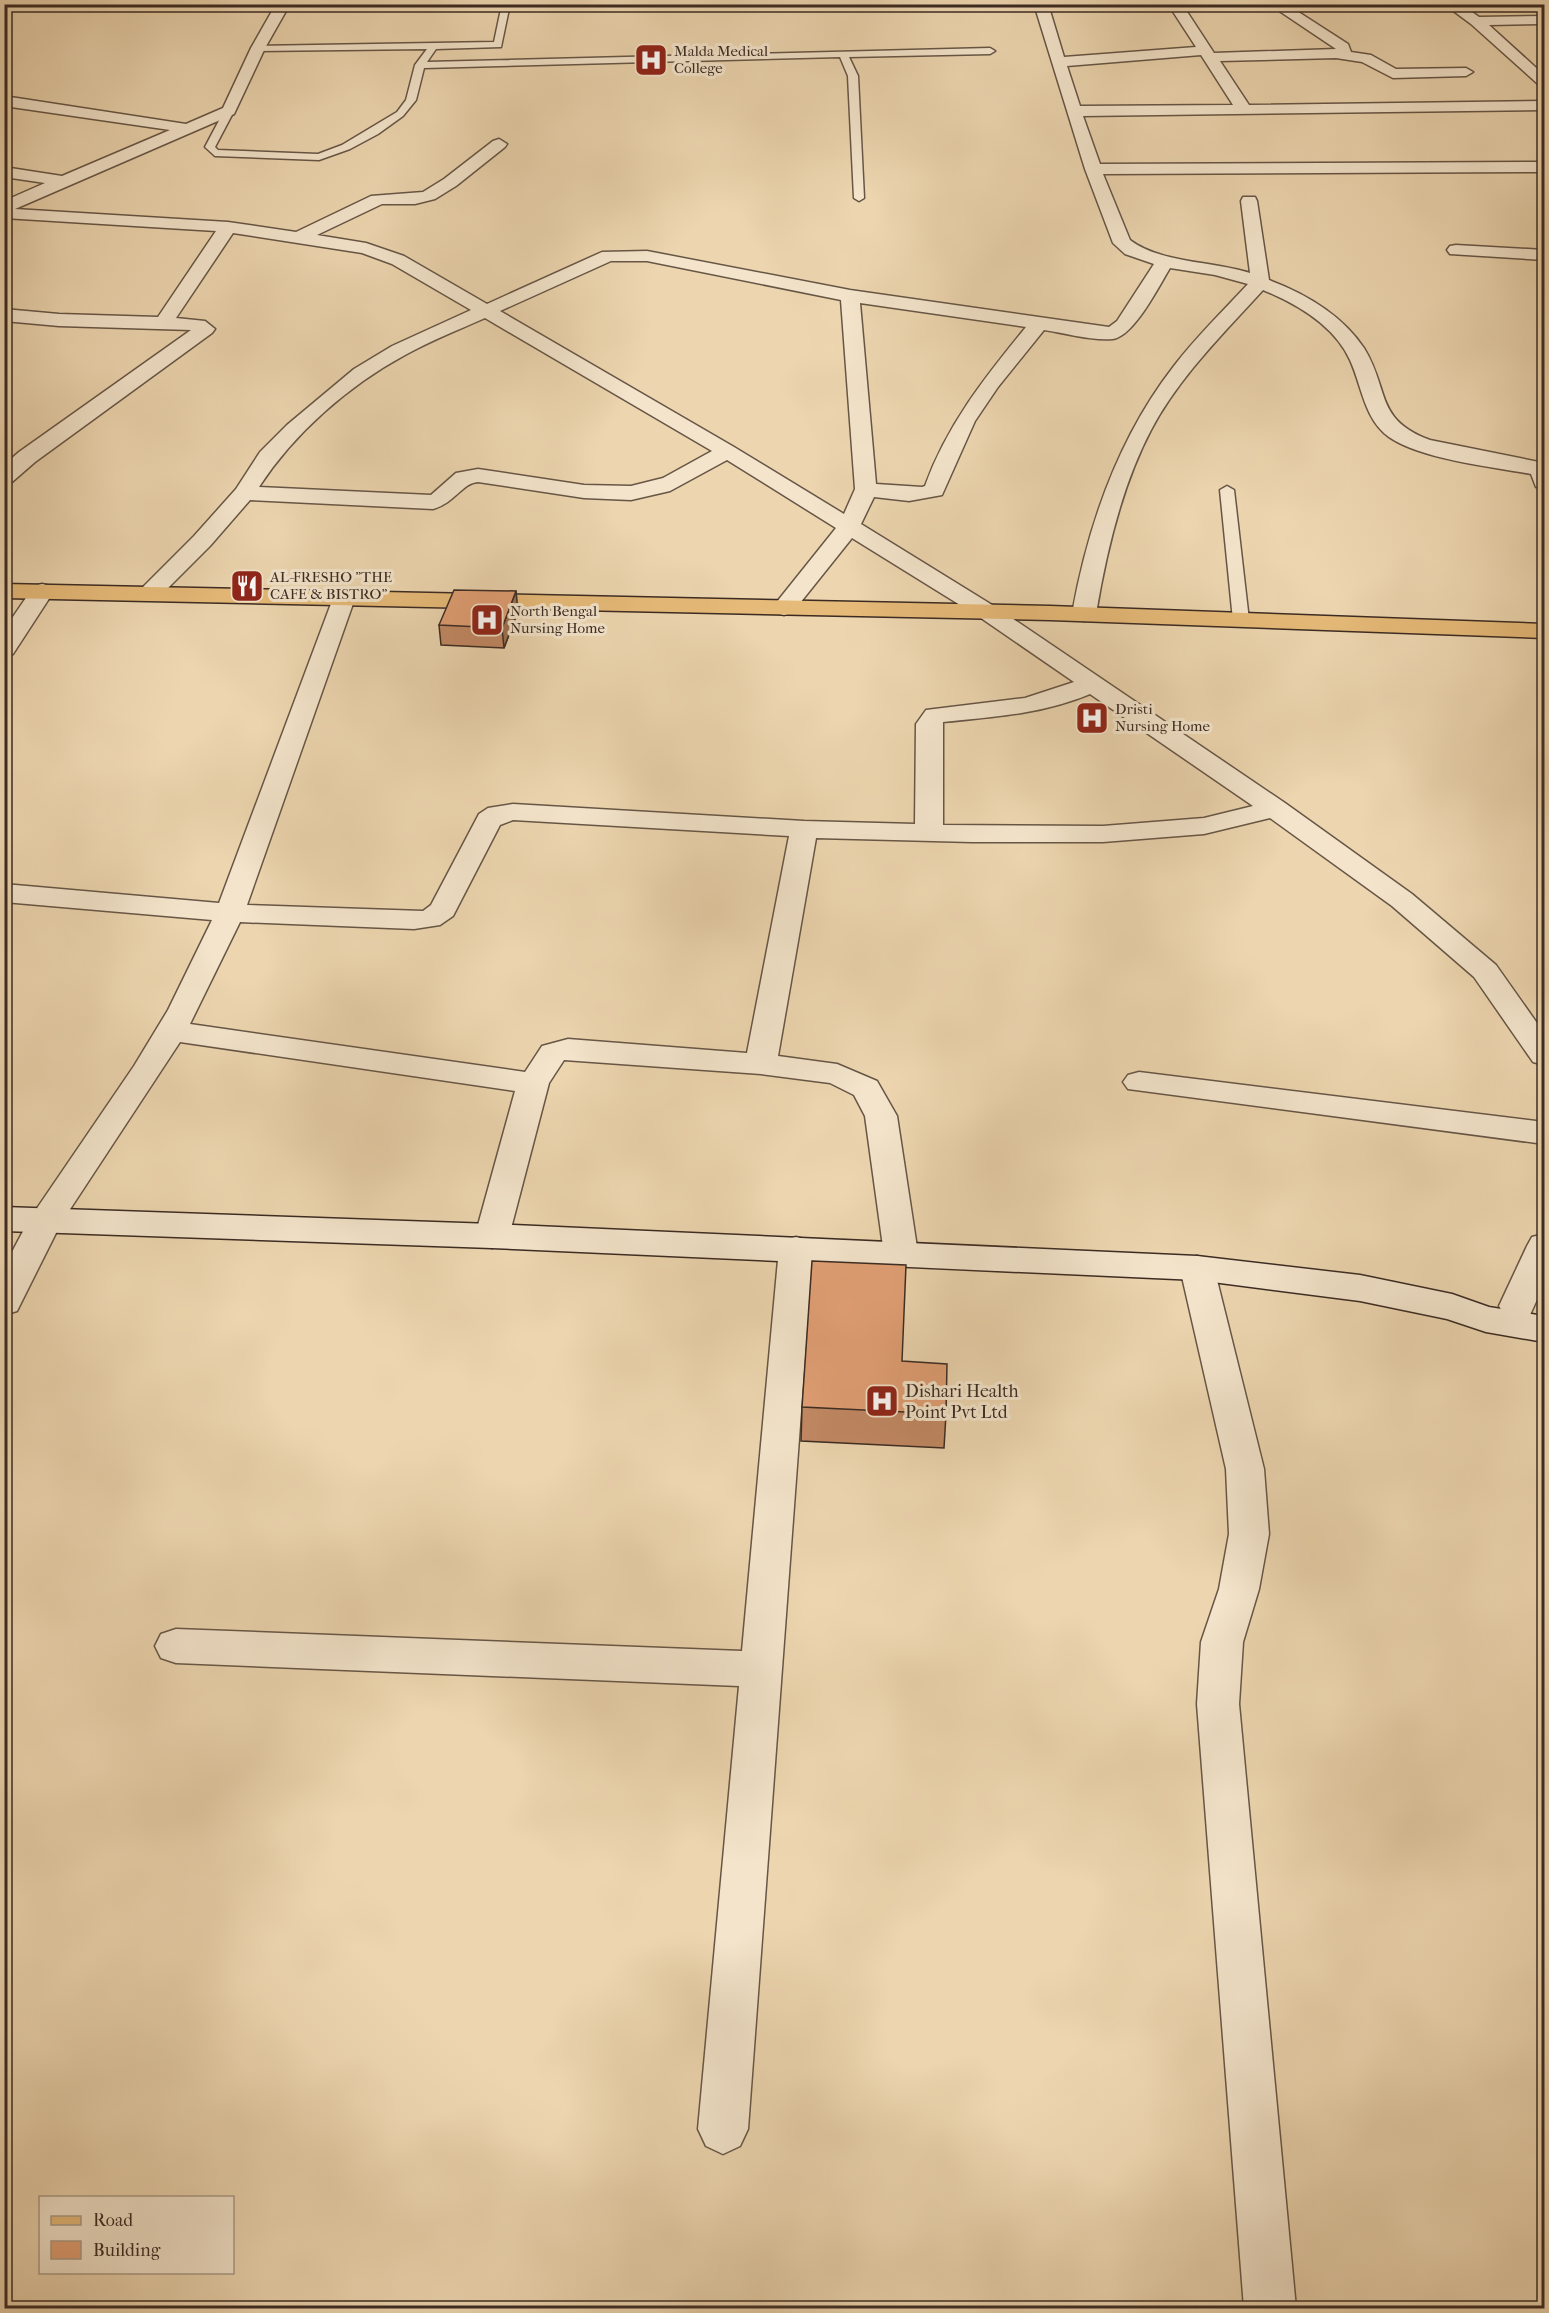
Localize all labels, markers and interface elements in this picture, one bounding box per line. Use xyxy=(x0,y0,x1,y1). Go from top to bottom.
hospital icon: Malda Medical College xyxy=(633,42,669,78)
place label: Malda Medical College xyxy=(674,42,768,77)
restaurant icon: AL-FRESHO "THE CAFE & BISTRO" xyxy=(229,568,265,604)
place label: AL-FRESHO "THE CAFE & BISTRO" xyxy=(269,568,392,603)
hospital icon: North Bengal Nursing Home xyxy=(469,602,505,638)
place label: North Bengal Nursing Home xyxy=(510,602,605,637)
hospital icon: Dristi Nursing Home xyxy=(1074,700,1110,736)
place label: Dristi Nursing Home xyxy=(1115,700,1210,735)
place label: Dishari Health Point Pvt Ltd xyxy=(905,1381,1019,1423)
hospital icon: Dishari Health Point Pvt Ltd xyxy=(864,1383,900,1419)
legend xyxy=(39,2196,234,2274)
text: Road xyxy=(93,2210,133,2231)
text: Building xyxy=(93,2240,161,2261)

